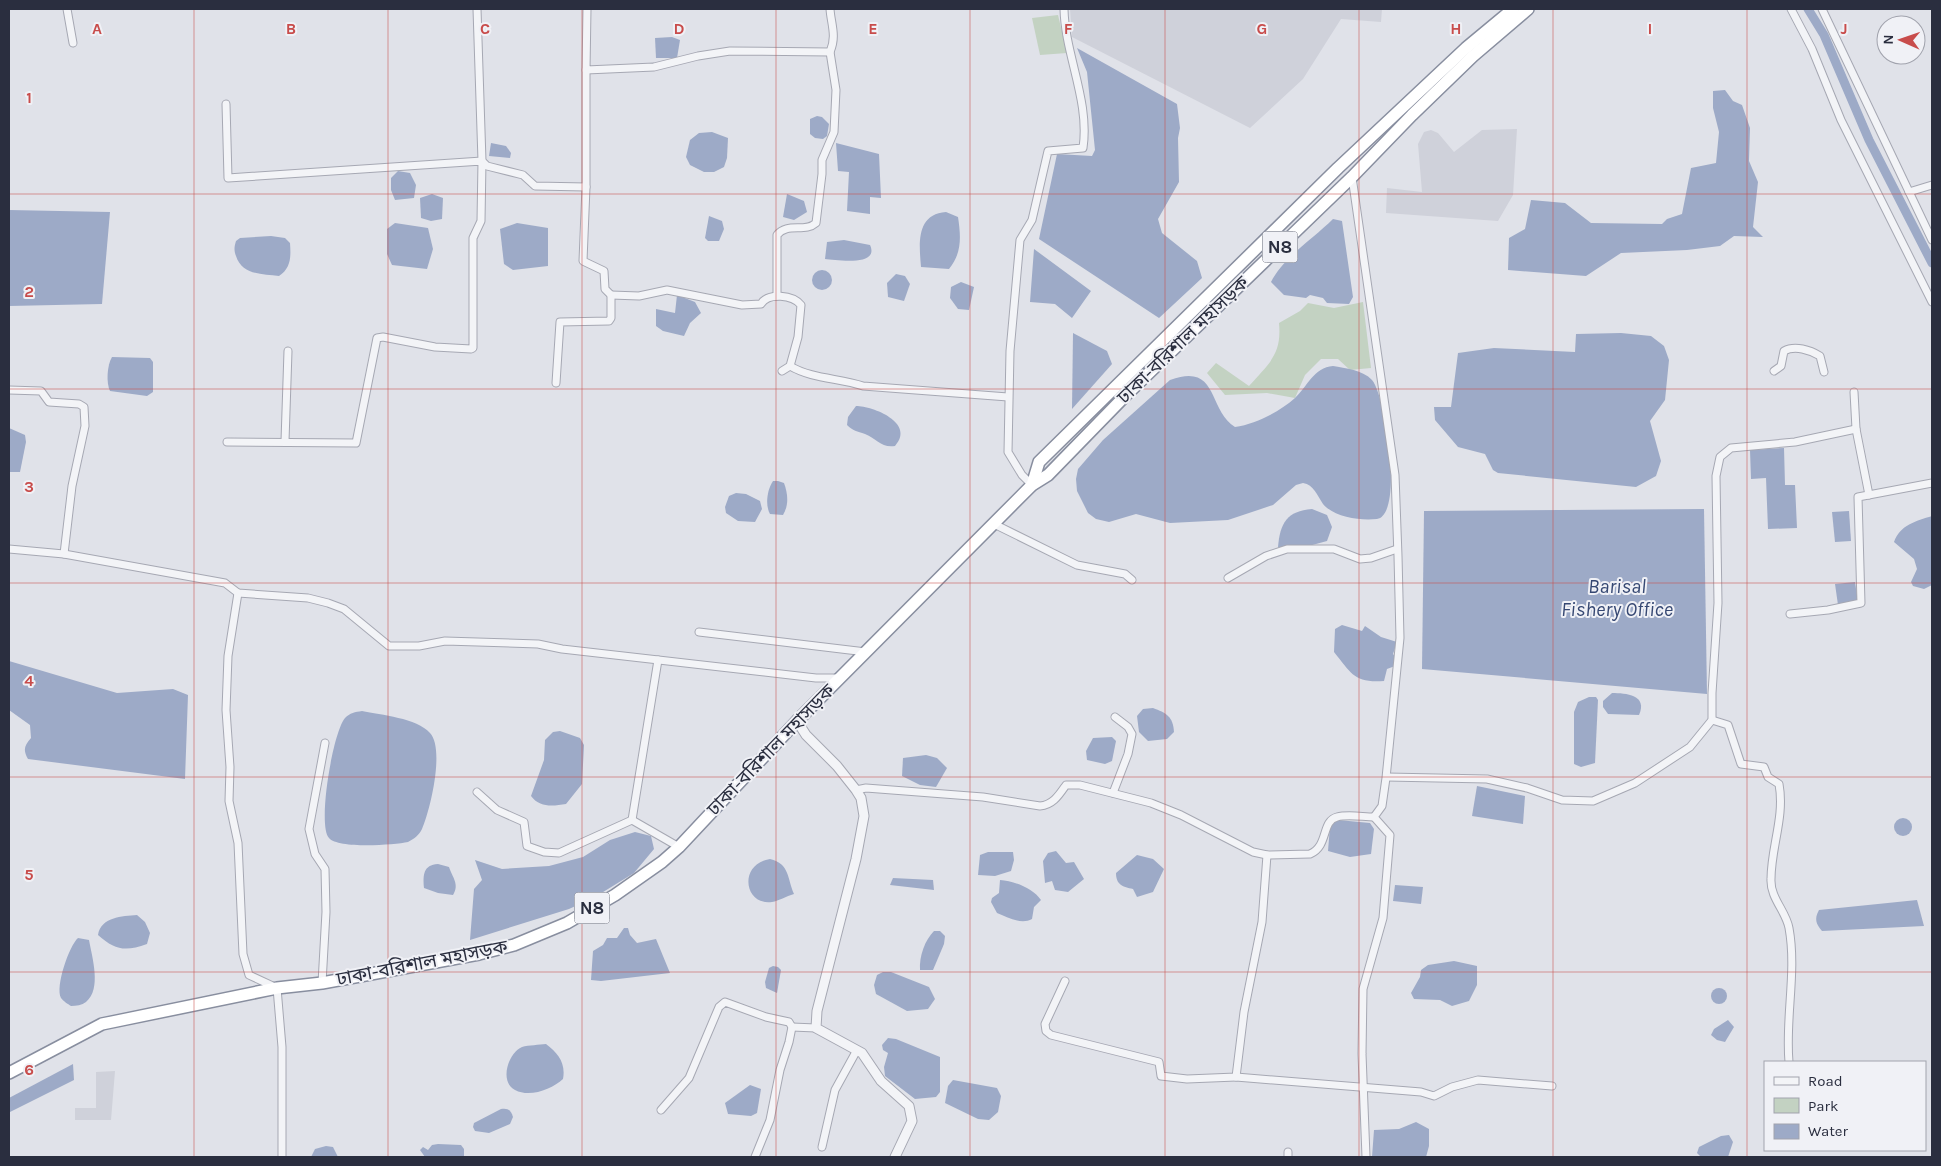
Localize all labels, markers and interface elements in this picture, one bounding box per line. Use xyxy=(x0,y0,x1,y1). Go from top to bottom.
north arrow xyxy=(1876,15,1926,65)
text: A xyxy=(92,19,102,38)
text: B xyxy=(286,19,296,38)
text: C xyxy=(480,19,490,38)
text: D xyxy=(674,19,685,38)
text: E xyxy=(868,19,878,38)
text: F xyxy=(1064,19,1073,38)
text: G xyxy=(1257,19,1267,38)
text: H xyxy=(1450,19,1462,38)
text: I xyxy=(1648,19,1652,38)
text: J xyxy=(1840,19,1848,38)
text: N xyxy=(1880,34,1897,45)
text: 1 xyxy=(26,88,32,107)
road number: N8 xyxy=(1262,232,1298,262)
street label: ঢাকা-বরিশাল মহাসড়ক xyxy=(1111,270,1254,409)
text: 2 xyxy=(24,282,34,301)
text: 3 xyxy=(24,477,34,496)
water label: Barisal Fishery Office xyxy=(1561,575,1673,621)
text: 4 xyxy=(24,671,34,690)
street label: ঢাকা-বরিশাল মহাসড়ক xyxy=(701,679,840,821)
text: 5 xyxy=(24,865,34,884)
road number: N8 xyxy=(574,892,610,924)
street label: ঢাকা-বরিশাল মহাসড়ক xyxy=(333,934,510,991)
text: 6 xyxy=(24,1060,34,1079)
legend xyxy=(1764,1061,1926,1151)
text: Road xyxy=(1808,1072,1843,1090)
text: Park xyxy=(1808,1097,1838,1115)
text: Water xyxy=(1808,1122,1849,1140)

